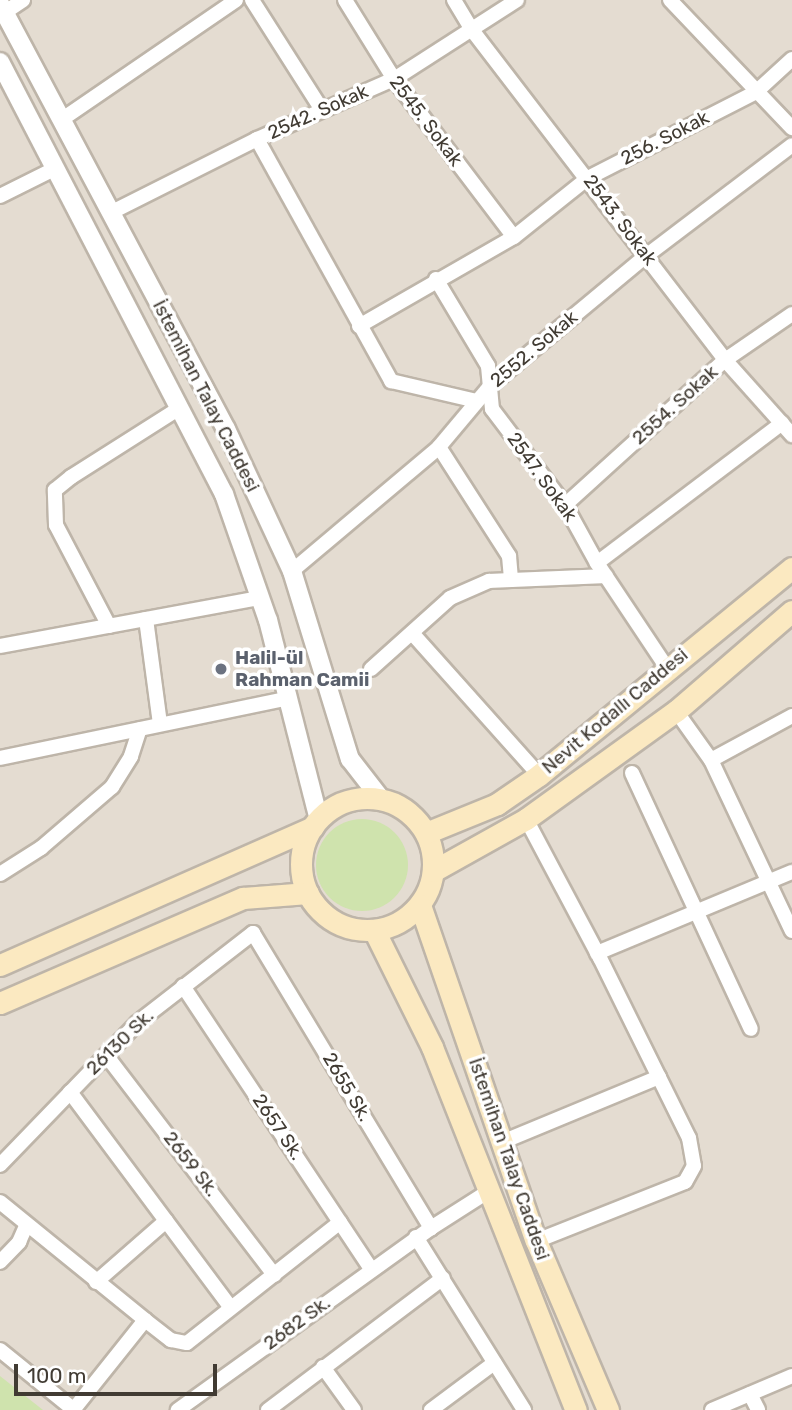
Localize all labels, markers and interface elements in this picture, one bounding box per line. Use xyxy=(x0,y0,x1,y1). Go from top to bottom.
street label: 2545. Sokak xyxy=(385,71,467,171)
street label: 2542. Sokak xyxy=(264,80,372,144)
street label: 256. Sokak xyxy=(617,106,713,170)
street label: 2543. Sokak xyxy=(578,170,662,270)
street label: İstemihan Talay Caddesi xyxy=(147,296,265,496)
street label: 2552. Sokak xyxy=(486,306,582,392)
street label: 2554. Sokak xyxy=(628,361,722,449)
street label: 2547. Sokak xyxy=(502,428,582,526)
street label: Nevit Kodallı Caddesi xyxy=(537,643,693,779)
place label: Halil-ül Rahman Camii xyxy=(235,647,369,691)
marker: Halil-ül Rahman Camii xyxy=(213,661,229,677)
street label: 26130 Sk. xyxy=(82,1004,158,1080)
street label: 2655 Sk. xyxy=(318,1048,376,1126)
street label: İstemihan Talay Caddesi xyxy=(464,1055,554,1263)
street label: 2657 Sk. xyxy=(248,1090,308,1164)
street label: 2659 Sk. xyxy=(159,1127,223,1201)
street label: 2682 Sk. xyxy=(259,1291,335,1355)
scale bar xyxy=(18,1350,220,1394)
text: 100 m xyxy=(27,1363,86,1388)

